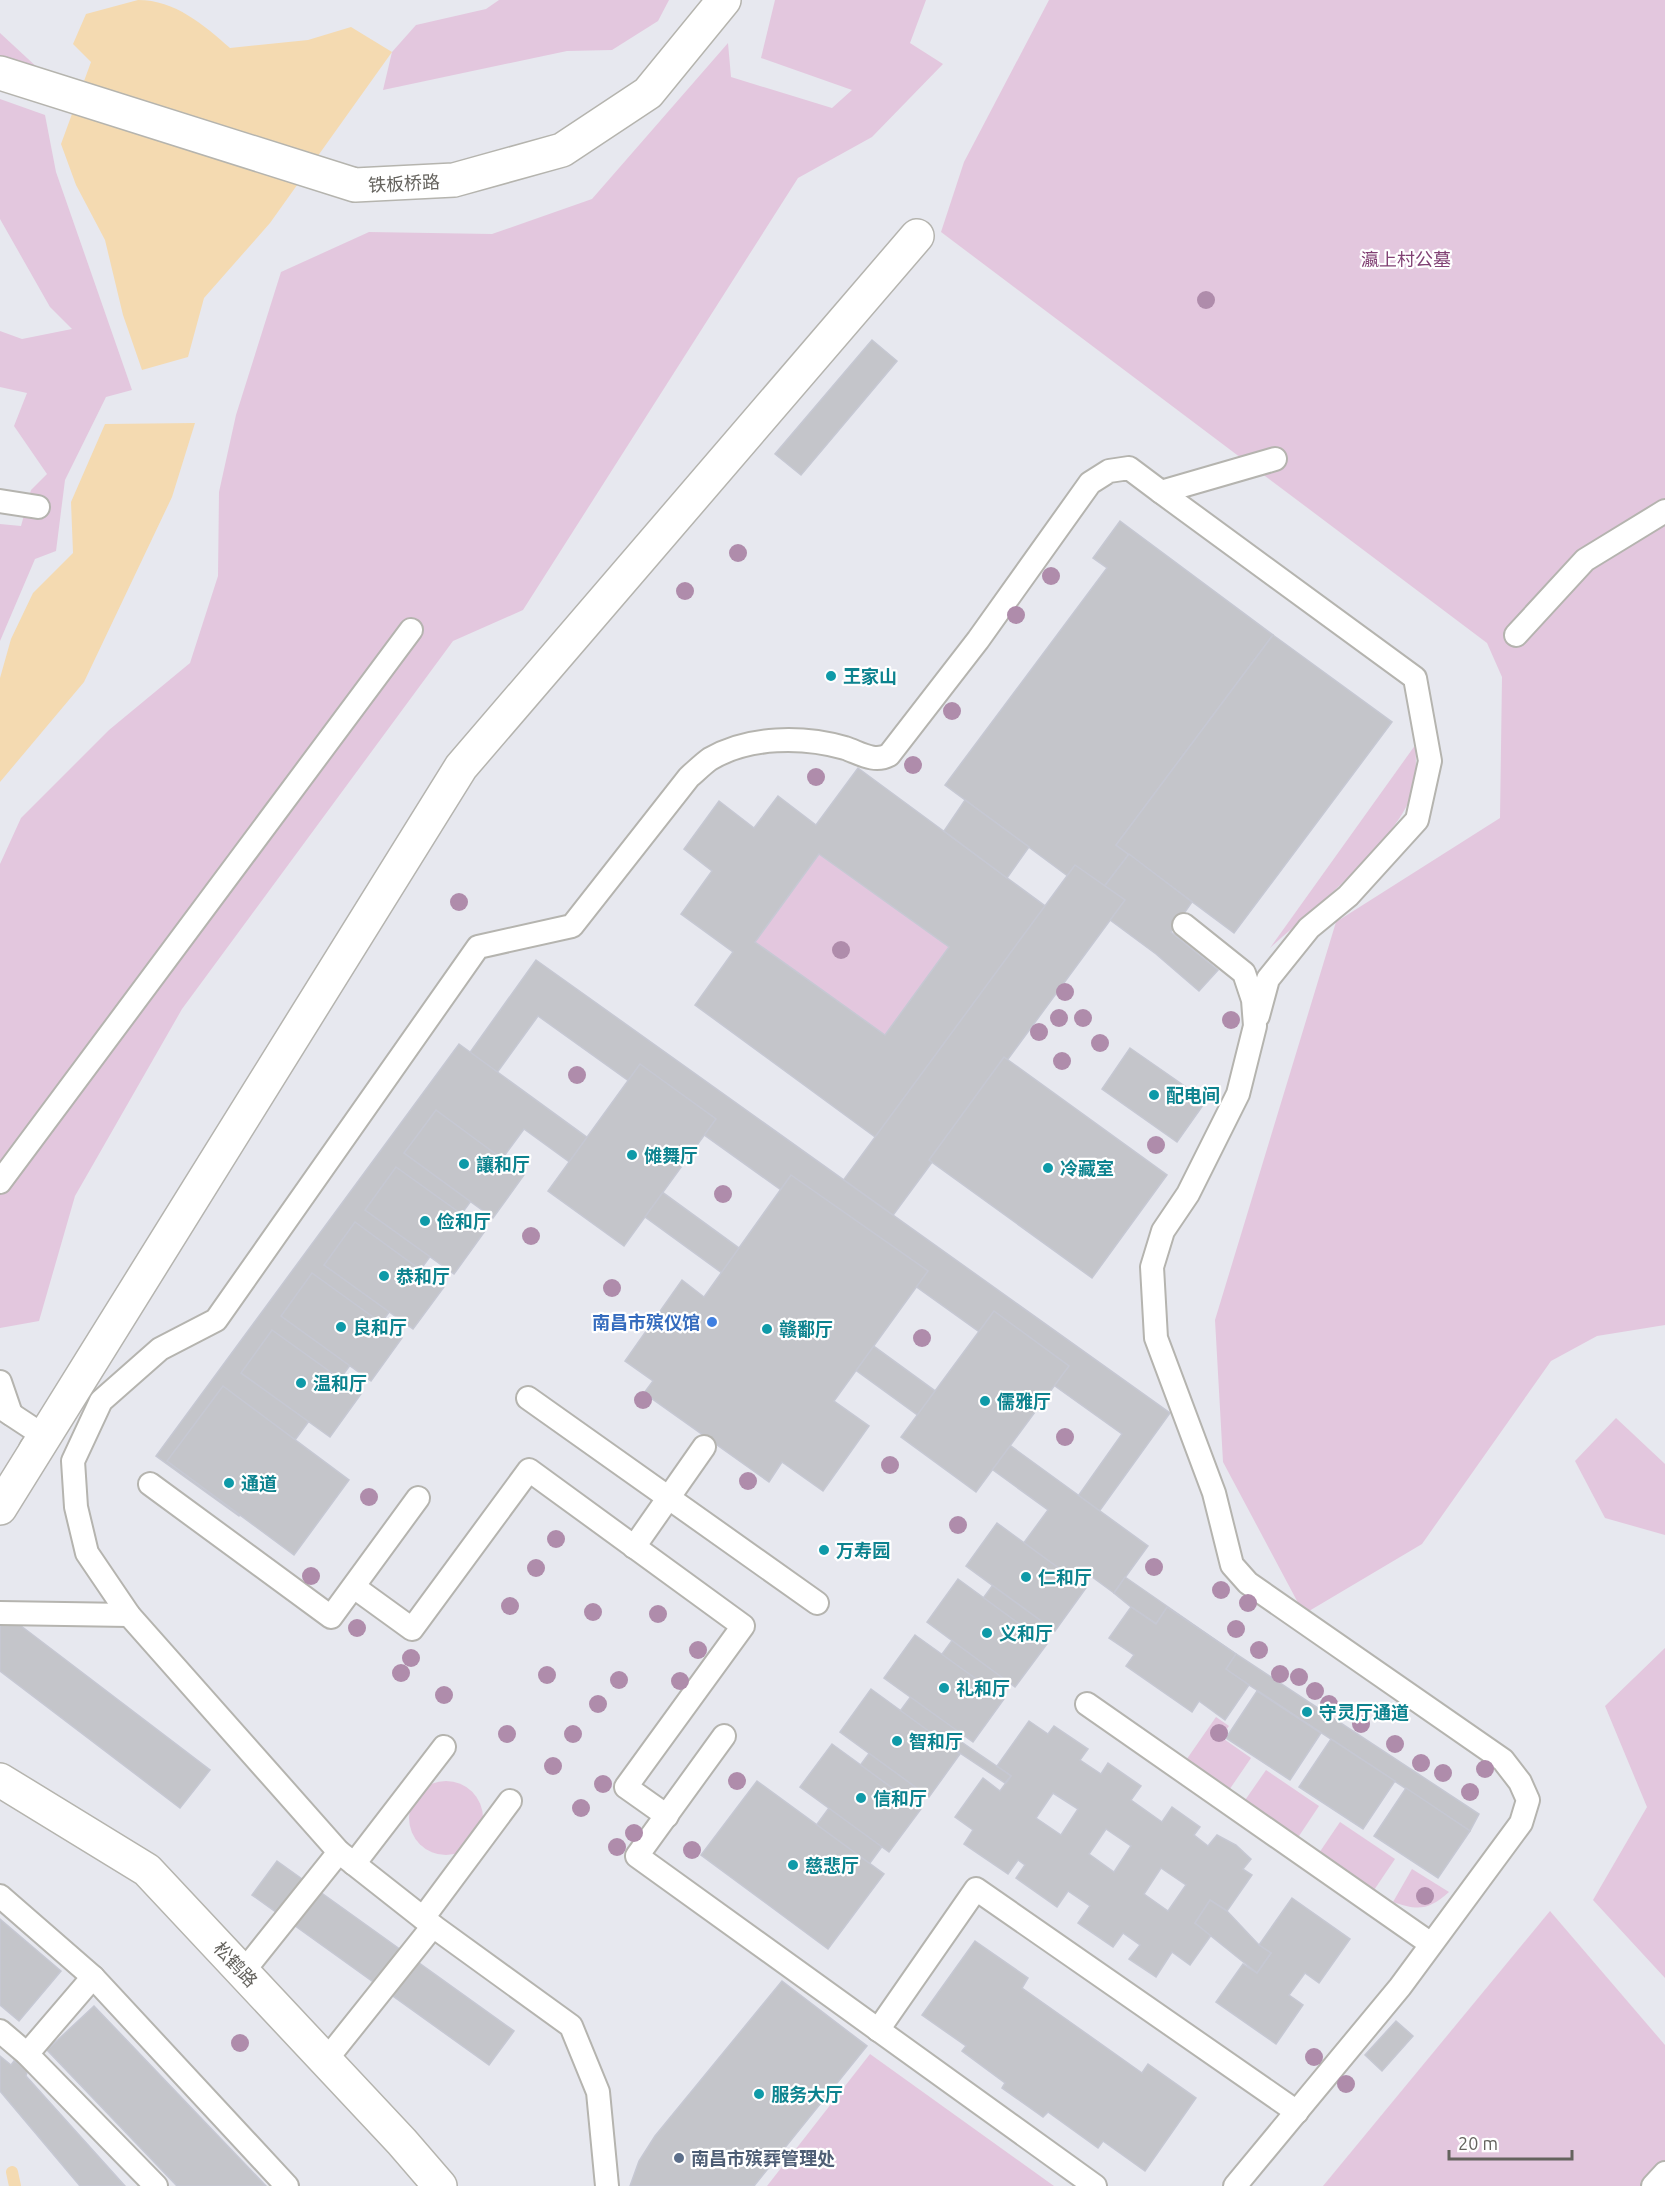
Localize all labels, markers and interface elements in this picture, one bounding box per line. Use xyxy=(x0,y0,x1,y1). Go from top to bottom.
street label: 铁板桥路 xyxy=(368,171,440,195)
park label: 瀛上村公墓 xyxy=(1361,249,1451,269)
place label: 王家山 xyxy=(843,666,897,686)
marker: 王家山 xyxy=(824,669,838,683)
place label: 配电间 xyxy=(1166,1085,1220,1105)
marker: 配电间 xyxy=(1147,1088,1161,1102)
place label: 傩舞厅 xyxy=(644,1145,698,1165)
marker: 傩舞厅 xyxy=(625,1148,639,1162)
place label: 讓和厅 xyxy=(476,1154,530,1174)
marker: 讓和厅 xyxy=(457,1157,471,1171)
place label: 冷藏室 xyxy=(1060,1158,1114,1178)
marker: 冷藏室 xyxy=(1041,1161,1055,1175)
place label: 俭和厅 xyxy=(437,1211,491,1231)
marker: 俭和厅 xyxy=(418,1214,432,1228)
place label: 恭和厅 xyxy=(396,1266,450,1286)
marker: 恭和厅 xyxy=(377,1269,391,1283)
place label: 南昌市殡仪馆 xyxy=(592,1312,700,1332)
marker: 南昌市殡仪馆 xyxy=(705,1315,719,1329)
place label: 良和厅 xyxy=(353,1317,407,1337)
place label: 赣鄱厅 xyxy=(779,1319,833,1339)
marker: 良和厅 xyxy=(334,1320,348,1334)
marker: 赣鄱厅 xyxy=(760,1322,774,1336)
place label: 温和厅 xyxy=(313,1373,367,1393)
marker: 温和厅 xyxy=(294,1376,308,1390)
place label: 儒雅厅 xyxy=(997,1391,1051,1411)
marker: 儒雅厅 xyxy=(978,1394,992,1408)
place label: 通道 xyxy=(241,1473,277,1493)
marker: 通道 xyxy=(222,1476,236,1490)
place label: 万寿园 xyxy=(836,1540,890,1560)
marker: 万寿园 xyxy=(817,1543,831,1557)
place label: 仁和厅 xyxy=(1038,1567,1092,1587)
marker: 仁和厅 xyxy=(1019,1570,1033,1584)
place label: 义和厅 xyxy=(999,1623,1053,1643)
marker: 义和厅 xyxy=(980,1626,994,1640)
place label: 礼和厅 xyxy=(956,1678,1010,1698)
marker: 礼和厅 xyxy=(937,1681,951,1695)
place label: 守灵厅通道 xyxy=(1319,1702,1409,1722)
marker: 守灵厅通道 xyxy=(1300,1705,1314,1719)
place label: 智和厅 xyxy=(909,1731,963,1751)
marker: 智和厅 xyxy=(890,1734,904,1748)
place label: 信和厅 xyxy=(873,1788,927,1808)
marker: 信和厅 xyxy=(854,1791,868,1805)
place label: 慈悲厅 xyxy=(805,1855,859,1875)
marker: 慈悲厅 xyxy=(786,1858,800,1872)
street label: 松鹤路 xyxy=(210,1937,262,1991)
place label: 服务大厅 xyxy=(771,2084,843,2104)
marker: 服务大厅 xyxy=(752,2087,766,2101)
scale bar xyxy=(1449,2123,1572,2161)
text: 20 m xyxy=(1458,2133,1498,2153)
place label: 南昌市殡葬管理处 xyxy=(691,2148,835,2168)
marker: 南昌市殡葬管理处 xyxy=(672,2151,686,2165)

